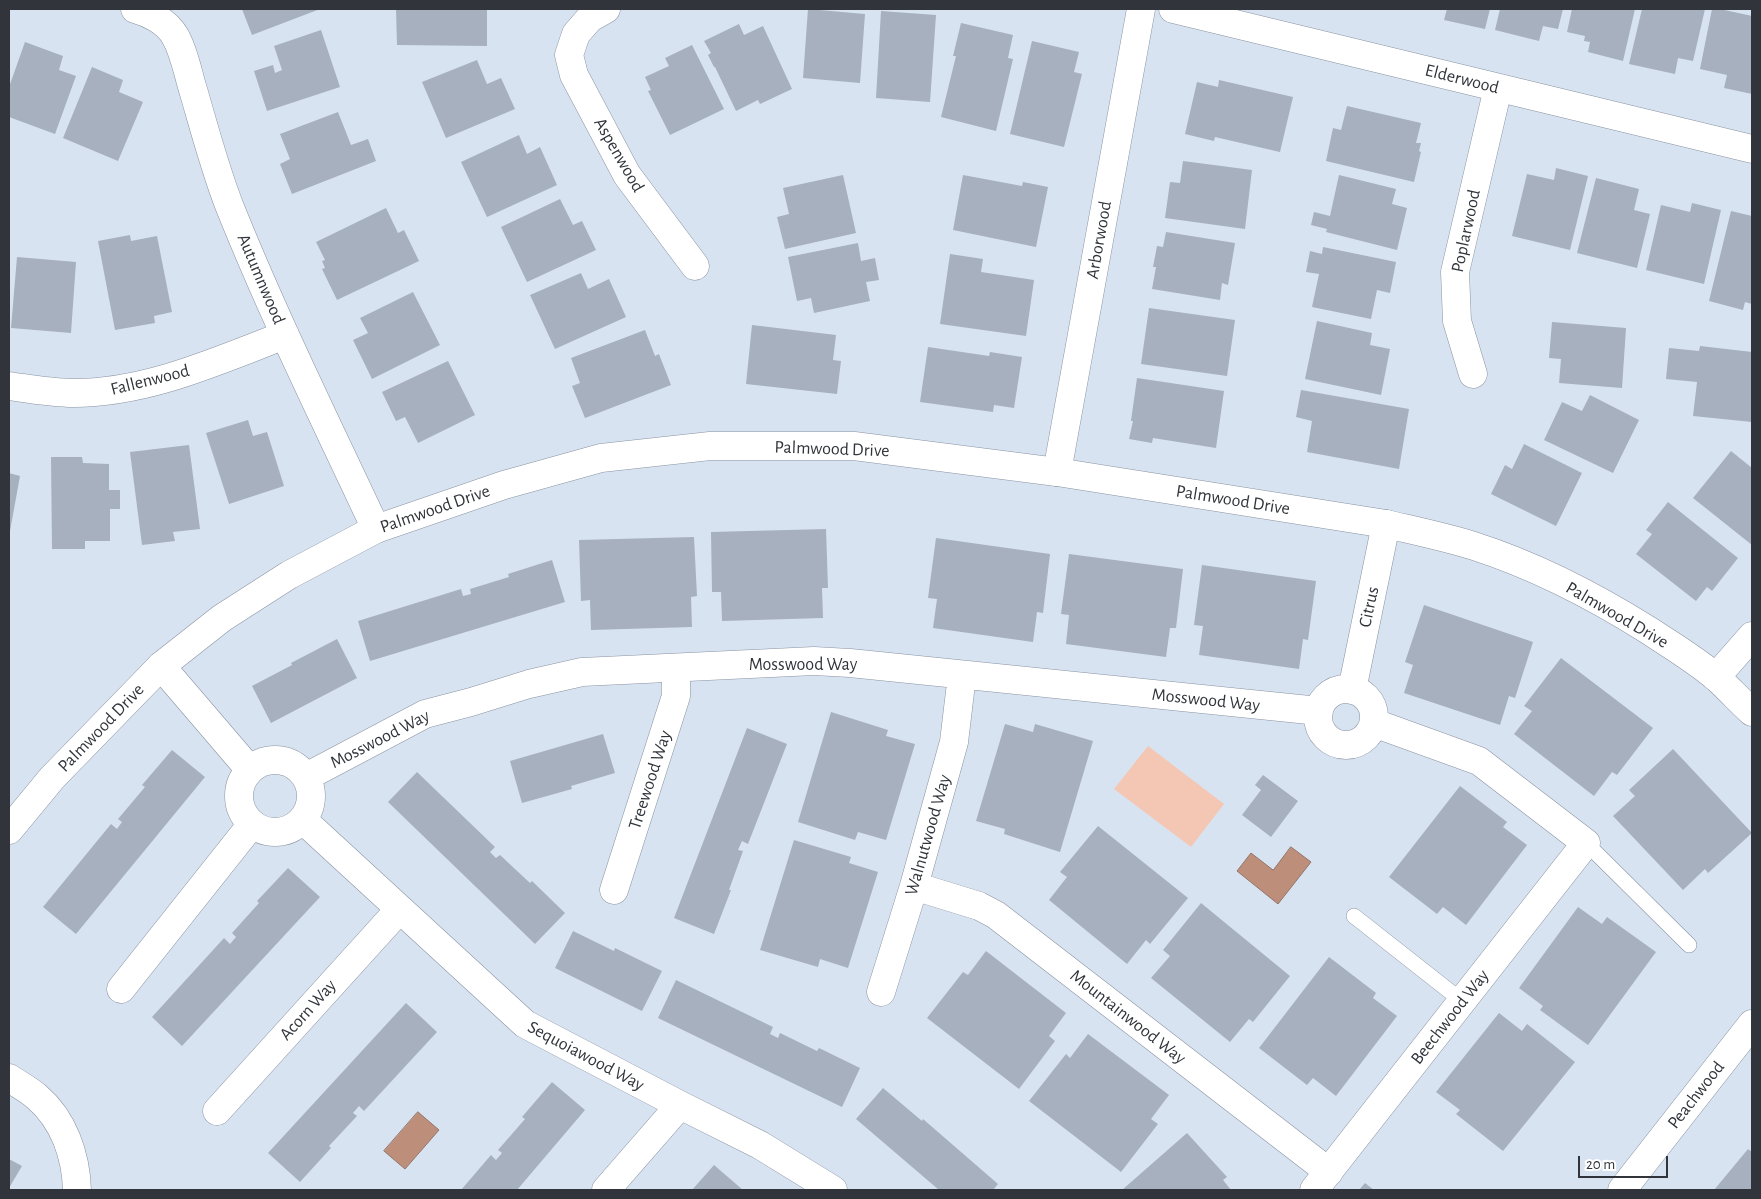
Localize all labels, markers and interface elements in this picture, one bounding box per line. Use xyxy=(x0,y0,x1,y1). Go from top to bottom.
street label: Elderwood xyxy=(1423,59,1501,99)
street label: Aspenwood xyxy=(589,114,649,196)
street label: Poplarwood xyxy=(1447,188,1485,274)
street label: Arborwood xyxy=(1082,199,1116,281)
street label: Autumnwood xyxy=(232,231,290,327)
street label: Fallenwood xyxy=(108,360,192,400)
street label: Palmwood Drive xyxy=(774,436,890,462)
street label: Palmwood Drive xyxy=(377,480,493,538)
street label: Palmwood Drive xyxy=(1175,480,1291,520)
street label: Palmwood Drive xyxy=(1562,577,1672,653)
street label: Citrus xyxy=(1354,585,1384,629)
street label: Mosswood Way xyxy=(749,654,857,676)
street label: Palmwood Drive xyxy=(53,679,149,777)
street label: Mosswood Way xyxy=(1151,684,1261,716)
street label: Mosswood Way xyxy=(327,705,433,773)
street label: Treewood Way xyxy=(624,728,676,832)
street label: Walnutwood Way xyxy=(900,772,956,898)
street label: Mountainwood Way xyxy=(1066,965,1190,1069)
street label: Beechwood Way xyxy=(1406,965,1494,1069)
street label: Acorn Way xyxy=(275,975,341,1045)
street label: Sequoiawood Way xyxy=(524,1016,648,1096)
street label: Peachwood xyxy=(1663,1057,1729,1133)
scale bar xyxy=(1581,1146,1671,1178)
text: 20 m xyxy=(1586,1157,1615,1172)

